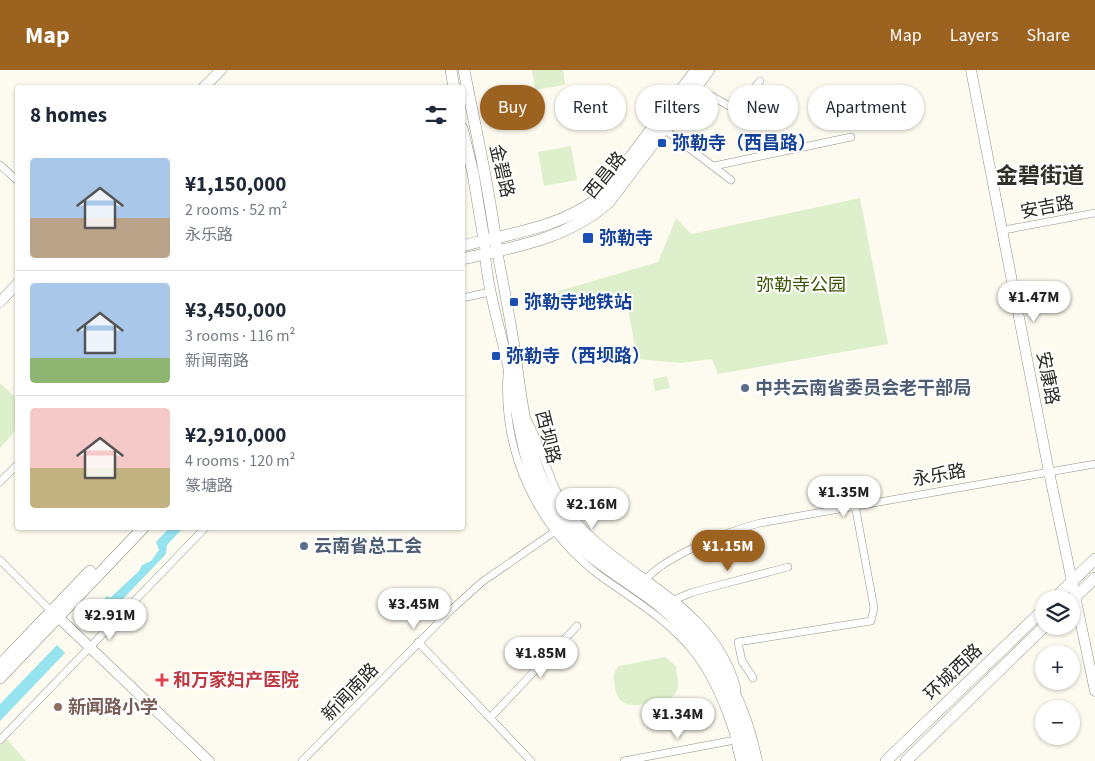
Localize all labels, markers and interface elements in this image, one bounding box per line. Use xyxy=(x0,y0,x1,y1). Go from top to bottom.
text: Map xyxy=(25,18,70,53)
text: Map xyxy=(890,23,922,48)
text: Layers xyxy=(950,23,999,48)
text: Share xyxy=(1027,23,1070,48)
chip: Buy xyxy=(480,85,545,130)
chip: Rent xyxy=(555,85,626,130)
chip: Filters xyxy=(636,85,718,130)
chip: New xyxy=(728,85,798,130)
chip: Apartment xyxy=(808,85,924,130)
text: 8 homes xyxy=(30,100,107,130)
icon: filters xyxy=(422,101,450,129)
place label: 弥勒寺（西昌路） xyxy=(672,131,816,156)
marker: 弥勒寺（西昌路） xyxy=(656,137,668,149)
street label: 金碧路 xyxy=(483,142,520,200)
street label: 西昌路 xyxy=(579,146,632,204)
district label: 金碧街道 xyxy=(996,160,1084,192)
text: ¥1,150,000 xyxy=(185,169,286,199)
icon: home xyxy=(70,178,130,238)
street label: 安吉路 xyxy=(1018,190,1076,225)
text: 2 rooms · 52 m² xyxy=(185,199,287,221)
text: 永乐路 xyxy=(185,224,233,246)
place label: 弥勒寺 xyxy=(599,226,653,251)
marker: 弥勒寺 xyxy=(581,231,595,245)
park label: 弥勒寺公园 xyxy=(756,273,846,298)
pin: ¥1.47M xyxy=(993,280,1075,323)
text: ¥1.47M xyxy=(1009,286,1059,308)
place label: 弥勒寺地铁站 xyxy=(524,290,632,315)
text: ¥3,450,000 xyxy=(185,295,286,325)
marker: 弥勒寺地铁站 xyxy=(508,296,520,308)
icon: home xyxy=(70,303,130,363)
text: 3 rooms · 116 m² xyxy=(185,325,295,347)
place label: 弥勒寺（西坝路） xyxy=(506,344,650,369)
street label: 安康路 xyxy=(1030,349,1065,407)
text: 新闻南路 xyxy=(185,350,249,372)
marker: 弥勒寺（西坝路） xyxy=(490,350,502,362)
place label: 中共云南省委员会老干部局 xyxy=(755,376,971,401)
marker: 中共云南省委员会老干部局 xyxy=(739,382,751,394)
street label: 西坝路 xyxy=(529,408,566,466)
text: ¥2,910,000 xyxy=(185,420,286,450)
icon: home xyxy=(70,428,130,488)
text: 4 rooms · 120 m² xyxy=(185,450,295,472)
street label: 永乐路 xyxy=(910,458,968,492)
text: 篆塘路 xyxy=(185,475,233,497)
pin: ¥1.35M xyxy=(803,476,885,518)
text: ¥1.35M xyxy=(819,481,869,503)
pin: ¥2.16M xyxy=(551,488,633,530)
text: ¥2.16M xyxy=(567,493,617,515)
pin: ¥1.15M xyxy=(687,530,769,572)
place label: 云南省总工会 xyxy=(314,534,422,559)
text: ¥1.15M xyxy=(703,535,753,557)
marker: 云南省总工会 xyxy=(298,540,310,552)
pin: ¥3.45M xyxy=(373,588,455,630)
map controls xyxy=(1035,590,1080,745)
button: layers xyxy=(1035,590,1080,635)
text: ¥3.45M xyxy=(389,593,439,615)
pin: ¥2.91M xyxy=(69,598,151,641)
text: ¥2.91M xyxy=(85,604,135,626)
pin: ¥1.85M xyxy=(500,636,582,679)
street label: 环城西路 xyxy=(919,638,988,706)
text: ¥1.85M xyxy=(516,642,566,664)
button: + xyxy=(1035,645,1080,690)
street label: 新闻南路 xyxy=(316,658,384,727)
place label: 和万家妇产医院 xyxy=(173,668,299,693)
marker: 和万家妇产医院 xyxy=(155,673,169,687)
place label: 新闻路小学 xyxy=(68,695,158,720)
pin: ¥1.34M xyxy=(637,698,719,740)
button: − xyxy=(1035,700,1080,745)
marker: 新闻路小学 xyxy=(52,701,64,713)
text: ¥1.34M xyxy=(653,703,703,725)

